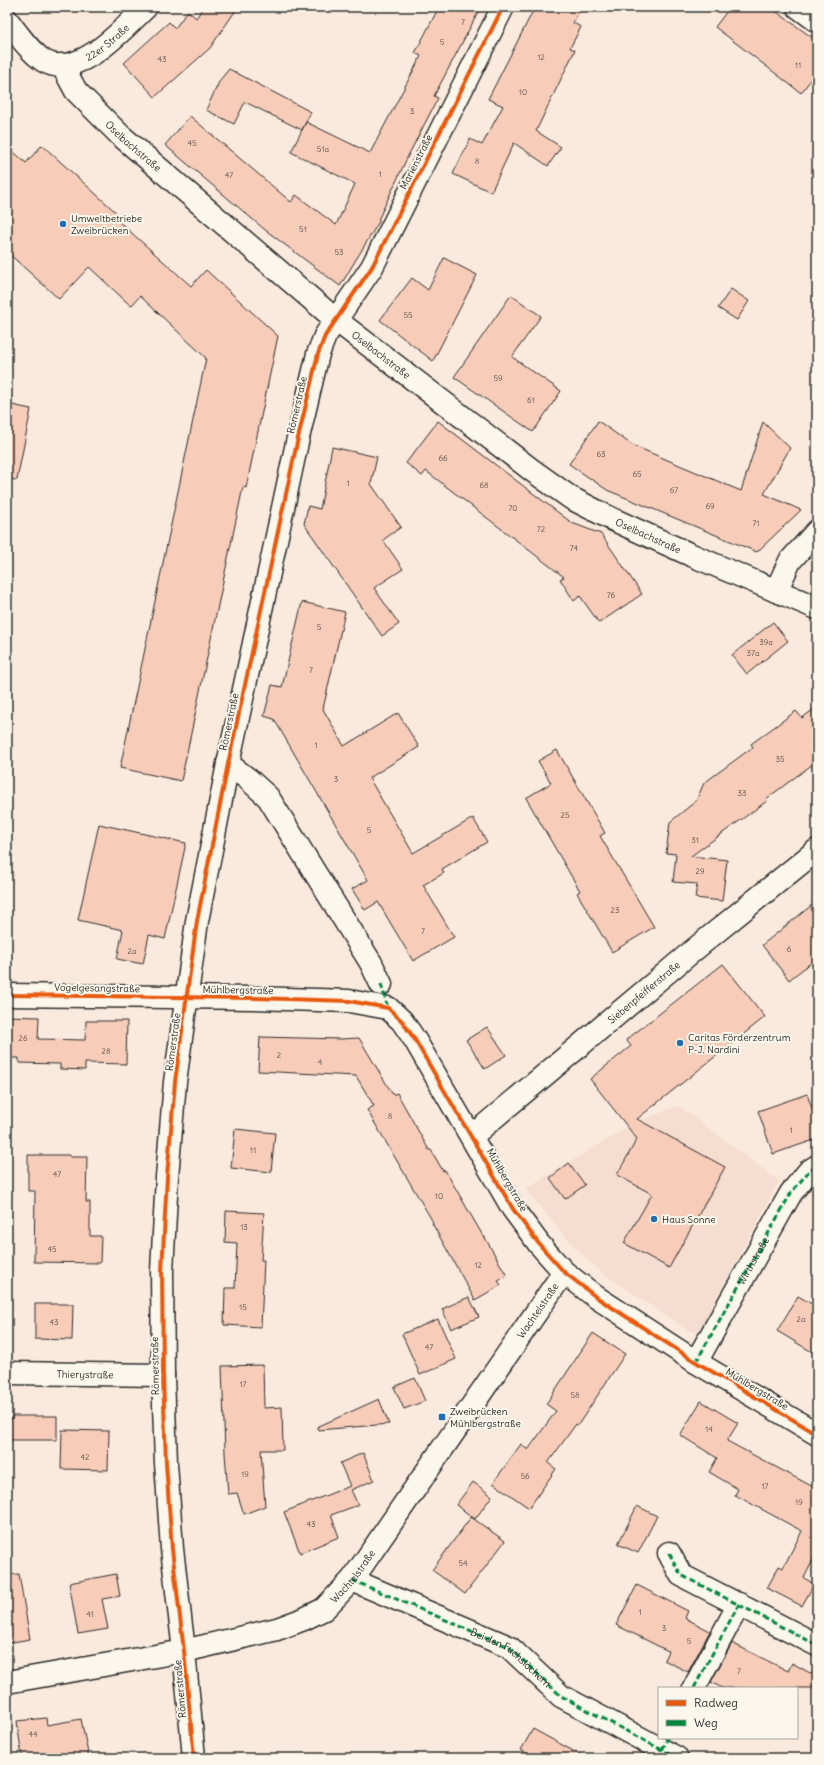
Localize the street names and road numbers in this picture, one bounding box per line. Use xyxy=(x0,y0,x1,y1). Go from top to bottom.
street label: 22er Straße xyxy=(83,21,132,63)
street label: Oselbachstraße xyxy=(103,118,164,174)
street label: Marienstraße xyxy=(397,132,435,192)
street label: Oselbachstraße xyxy=(349,328,413,381)
street label: Römerstraße xyxy=(284,375,310,435)
street label: Oselbachstraße xyxy=(614,515,683,556)
street label: Römerstraße xyxy=(217,692,241,752)
street label: Siebenpfeifferstraße xyxy=(605,958,682,1026)
street label: Vogelgesangstraße xyxy=(54,981,140,995)
street label: Mühlbergstraße xyxy=(202,983,274,997)
street label: Römerstraße xyxy=(162,1012,184,1072)
street label: Mühlbergstraße xyxy=(484,1146,530,1214)
street label: Wirthstraße xyxy=(734,1235,772,1287)
street label: Wachtelstraße xyxy=(514,1280,561,1341)
street label: Römerstraße xyxy=(148,1337,162,1395)
street label: Mühlbergstraße xyxy=(723,1365,791,1413)
street label: Thierystraße xyxy=(56,1367,114,1381)
street label: Wachtelstraße xyxy=(327,1547,378,1605)
street label: Bei den Fuchslöchern xyxy=(469,1625,554,1690)
street label: Römerstraße xyxy=(171,1659,189,1719)

